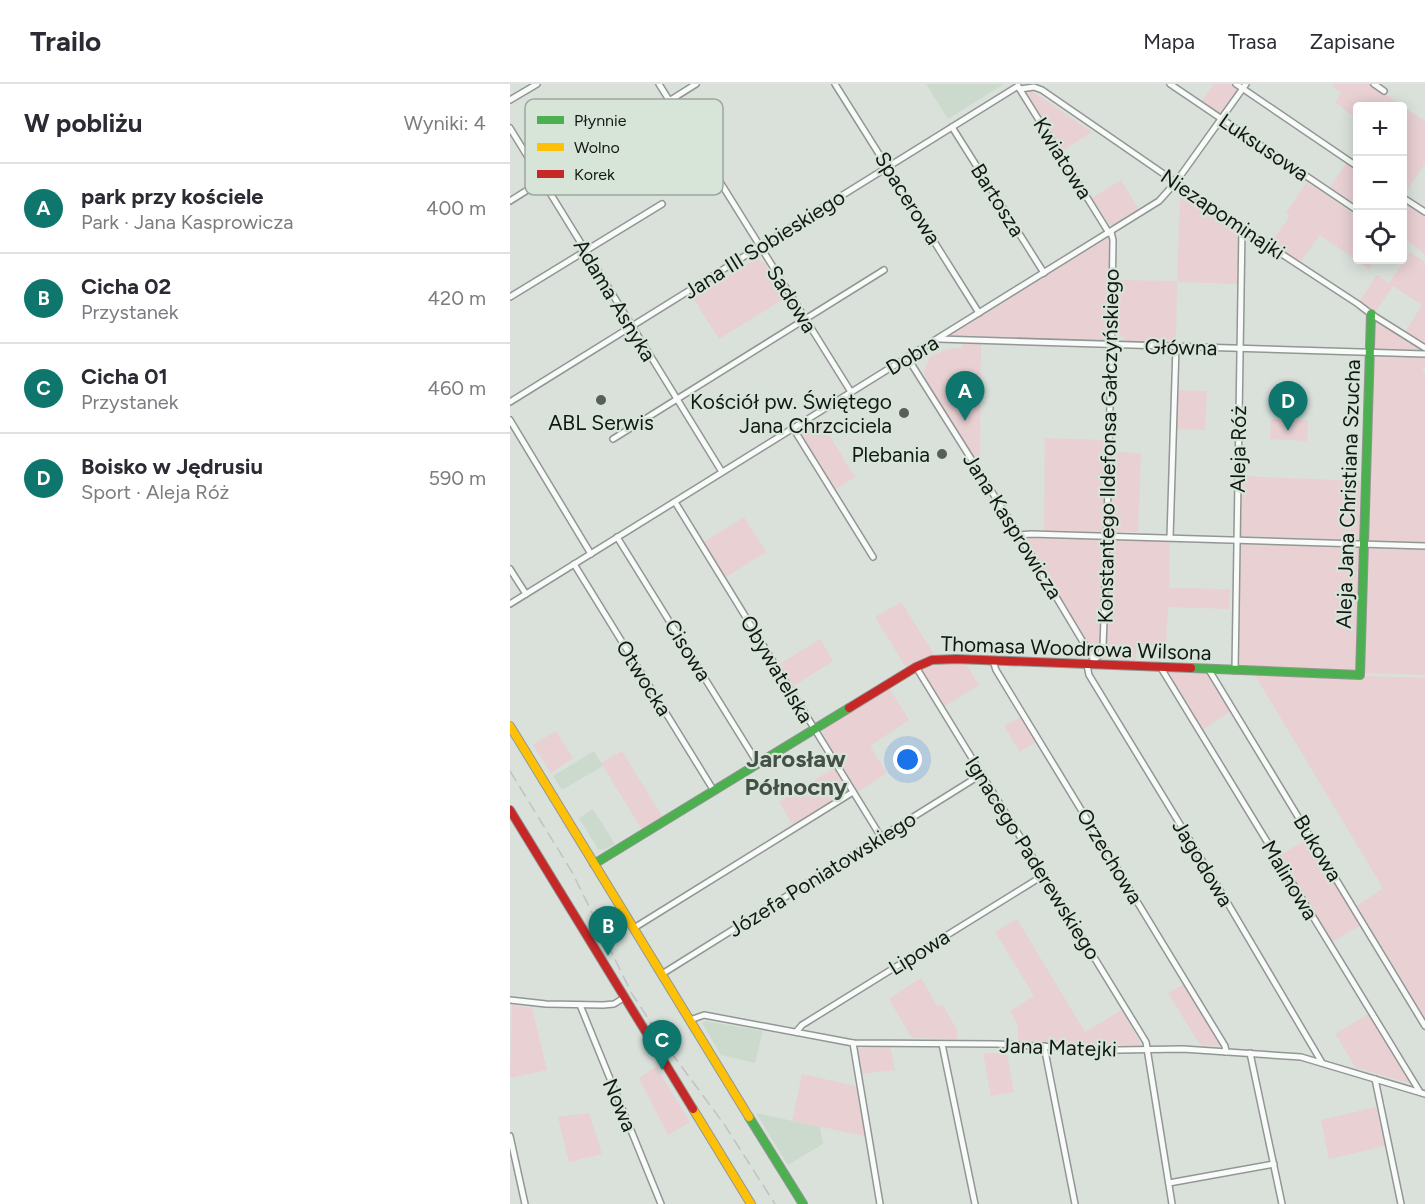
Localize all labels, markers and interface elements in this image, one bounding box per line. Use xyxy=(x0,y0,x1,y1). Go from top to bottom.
text: Trailo xyxy=(30,24,101,58)
text: Mapa xyxy=(1143,29,1195,54)
text: Trasa xyxy=(1228,29,1277,54)
text: Zapisane xyxy=(1310,29,1395,54)
legend xyxy=(525,99,723,195)
map controls xyxy=(1353,102,1407,264)
button: + xyxy=(1353,102,1407,156)
text: W pobliżu xyxy=(24,107,142,139)
street label: Luksusowa xyxy=(1214,108,1314,186)
text: Wyniki: 4 xyxy=(404,111,486,135)
text: Płynnie xyxy=(574,111,627,130)
street label: Kwiatowa xyxy=(1028,113,1098,203)
text: Wolno xyxy=(574,138,620,157)
street label: Spacerowa xyxy=(870,147,946,249)
button: − xyxy=(1353,156,1407,210)
street label: Bartosza xyxy=(966,159,1030,241)
street label: Niezapominajki xyxy=(1156,163,1290,265)
text: Korek xyxy=(574,165,615,184)
text: park przy kościele xyxy=(81,183,264,210)
street label: Jana III Sobieskiego xyxy=(679,184,849,304)
text: A xyxy=(36,196,51,220)
text: 400 m xyxy=(426,196,486,220)
text: Park · Jana Kasprowicza xyxy=(81,210,293,234)
button: locate xyxy=(1353,210,1407,264)
street label: Adama Asnyka xyxy=(569,234,661,366)
street label: Sadowa xyxy=(762,261,822,337)
street label: Konstantego Ildefonsa Gałczyńskiego xyxy=(1092,268,1124,624)
text: Cicha 02 xyxy=(81,273,171,300)
text: B xyxy=(37,286,50,310)
text: 420 m xyxy=(428,286,486,310)
text: Przystanek xyxy=(81,300,178,324)
street label: Dobra xyxy=(881,330,943,380)
street label: Główna xyxy=(1144,334,1218,360)
street label: Aleja Jana Christiana Szucha xyxy=(1331,359,1365,629)
text: Cicha 01 xyxy=(81,363,168,390)
pin: A xyxy=(946,372,984,421)
text: C xyxy=(36,376,51,400)
text: 460 m xyxy=(427,376,486,400)
pin: D xyxy=(1268,382,1308,431)
place label: Kościół pw. Świętego Jana Chrzciciela xyxy=(690,389,892,438)
text: Przystanek xyxy=(81,390,178,414)
marker: ABL Serwis xyxy=(594,393,608,407)
street label: Aleja Róż xyxy=(1225,405,1251,493)
marker: Kościół pw. Świętego Jana Chrzciciela xyxy=(897,406,911,420)
place label: ABL Serwis xyxy=(548,410,654,435)
place label: Plebania xyxy=(851,442,930,467)
marker: Plebania xyxy=(935,447,949,461)
street label: Jana Kasprowicza xyxy=(958,448,1068,604)
text: Boisko w Jędrusiu xyxy=(81,453,263,480)
text: D xyxy=(37,466,51,490)
text: 590 m xyxy=(428,466,486,490)
text: Sport · Aleja Róż xyxy=(81,480,229,504)
street label: Obywatelska xyxy=(735,611,819,727)
street label: Cisowa xyxy=(659,614,717,686)
street label: Thomasa Woodrowa Wilsona xyxy=(940,631,1212,665)
street label: Otwocka xyxy=(611,635,677,721)
district label: Jarosław Północny xyxy=(745,744,848,801)
your location xyxy=(893,745,922,774)
street label: Ignacego Paderewskiego xyxy=(960,752,1106,964)
street label: Orzechowa xyxy=(1072,804,1148,908)
street label: Józefa Poniatowskiego xyxy=(723,806,921,942)
street label: Bukowa xyxy=(1288,810,1348,886)
street label: Jagodowa xyxy=(1167,815,1239,911)
street label: Malinowa xyxy=(1256,836,1324,924)
pin: B xyxy=(588,906,628,956)
street label: Lipowa xyxy=(884,924,954,980)
pin: C xyxy=(642,1020,682,1070)
street label: Jana Matejki xyxy=(999,1032,1117,1062)
street label: Nowa xyxy=(598,1075,642,1135)

